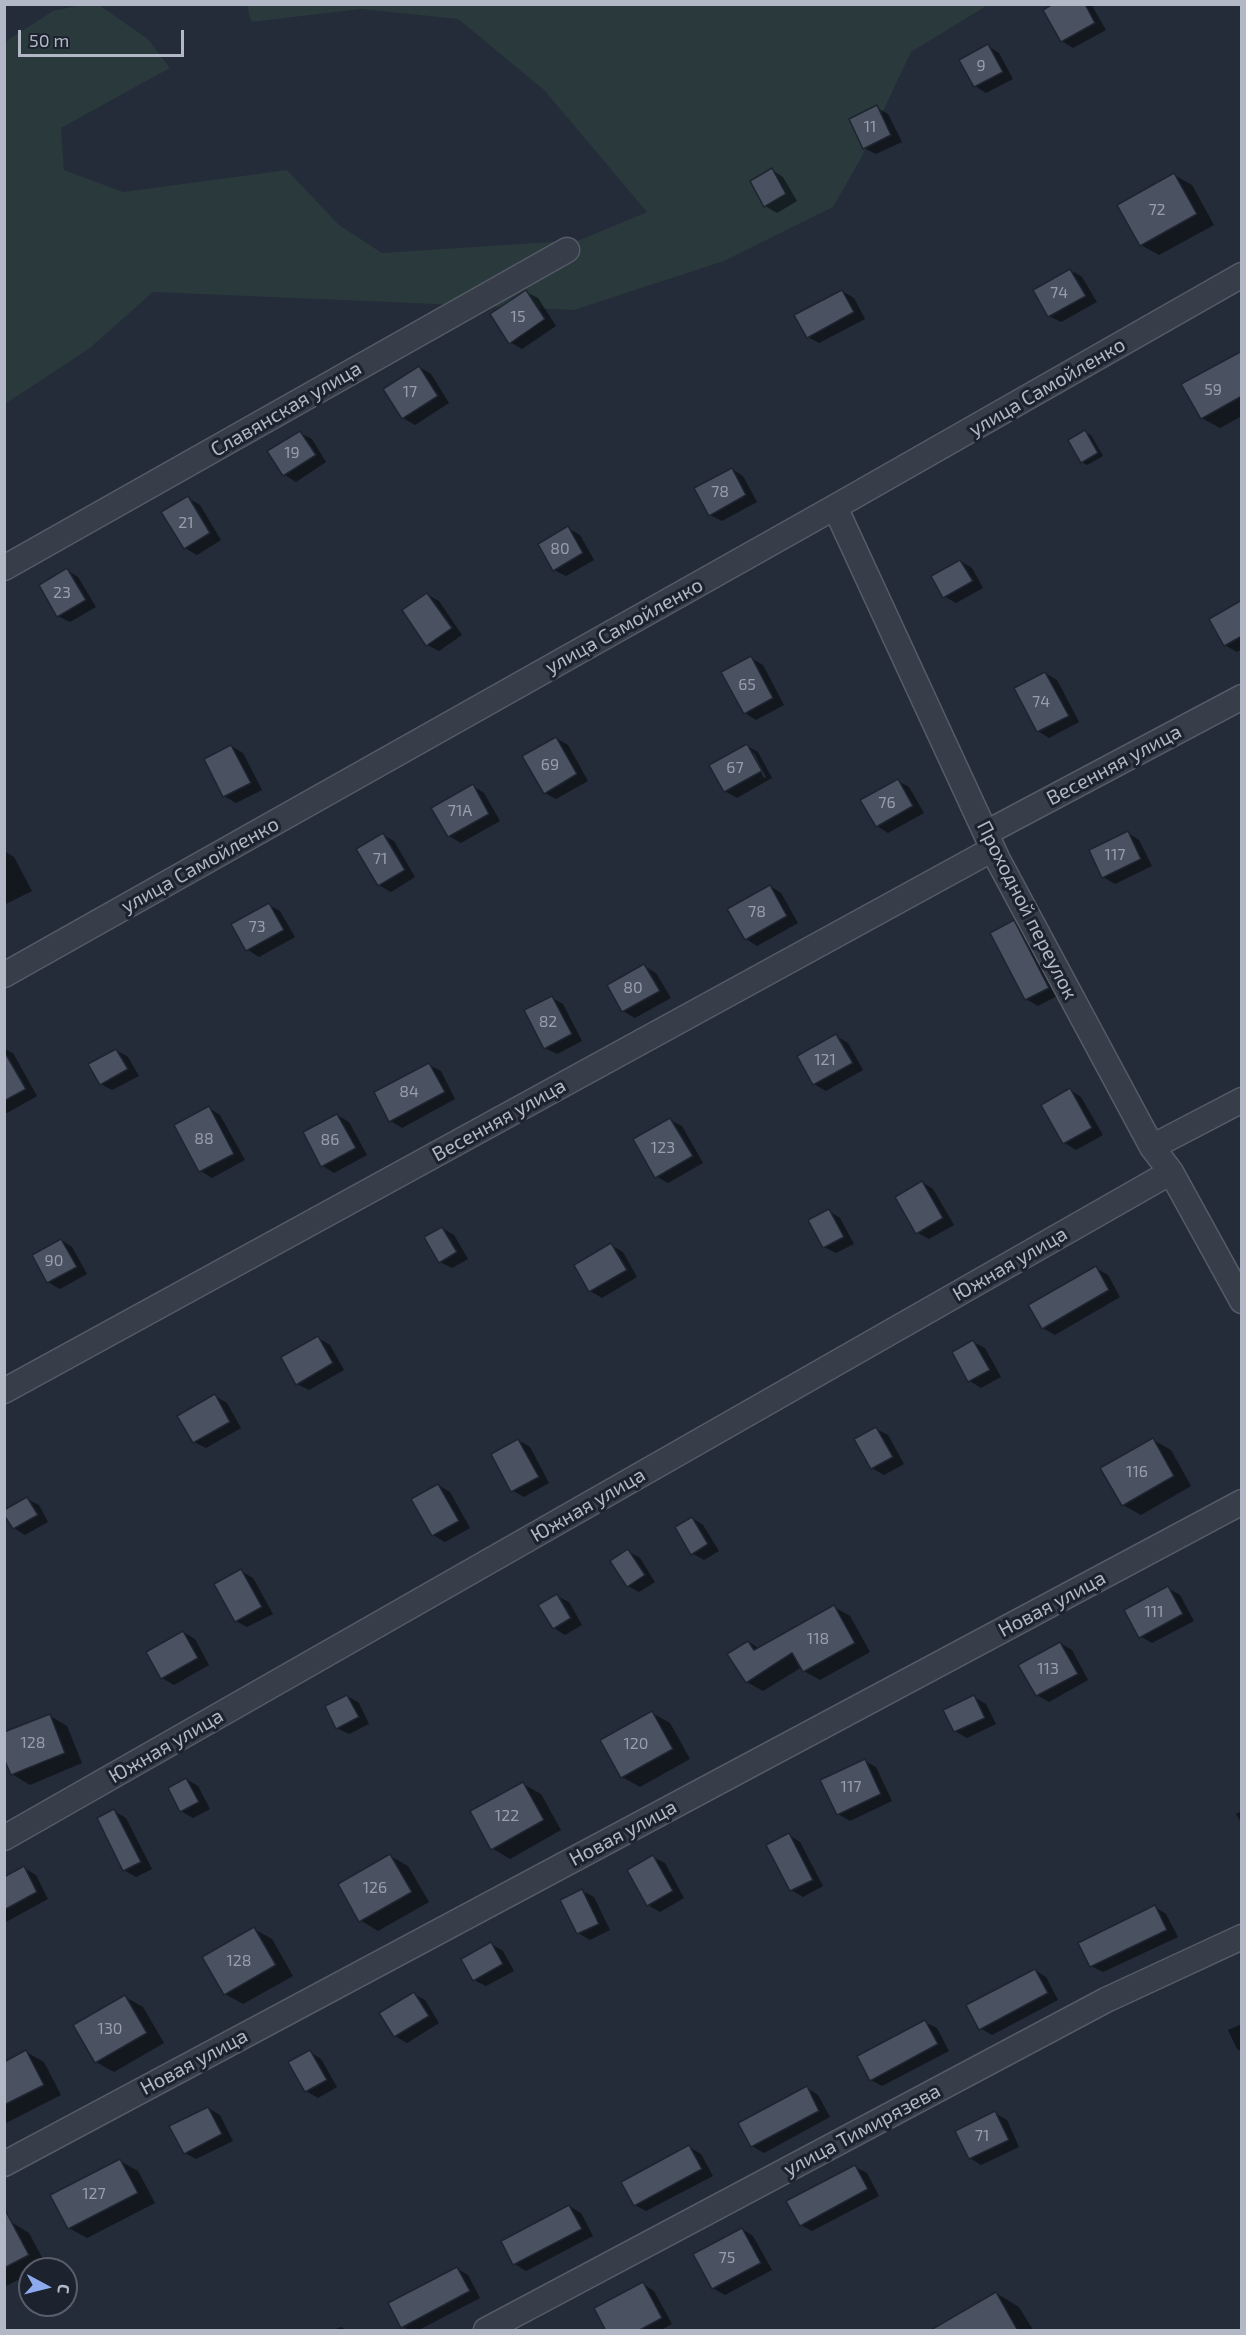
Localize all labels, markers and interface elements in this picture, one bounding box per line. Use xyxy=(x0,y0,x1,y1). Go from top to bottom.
scale bar xyxy=(21,18,188,56)
text: 50 m xyxy=(29,29,69,51)
house number: 9 xyxy=(976,56,986,76)
house number: 11 xyxy=(864,117,876,137)
house number: 72 xyxy=(1148,200,1166,220)
house number: 74 xyxy=(1050,283,1068,303)
house number: 15 xyxy=(511,307,525,327)
street label: улица Самойленко xyxy=(965,332,1129,442)
street label: Славянская улица xyxy=(206,356,366,462)
house number: 59 xyxy=(1204,380,1222,400)
house number: 17 xyxy=(403,382,417,402)
house number: 19 xyxy=(284,443,300,463)
house number: 78 xyxy=(711,482,729,502)
house number: 21 xyxy=(178,513,194,533)
house number: 80 xyxy=(550,539,570,559)
street label: улица Самойленко xyxy=(541,573,707,679)
house number: 23 xyxy=(53,583,71,603)
house number: 65 xyxy=(738,675,756,695)
house number: 74 xyxy=(1032,692,1050,712)
street label: Весенняя улица xyxy=(1043,719,1185,811)
house number: 69 xyxy=(541,755,559,775)
house number: 67 xyxy=(726,758,744,778)
house number: 76 xyxy=(878,793,896,813)
house number: 71А xyxy=(448,801,472,821)
street label: улица Самойленко xyxy=(117,812,283,918)
street label: Проходной переулок xyxy=(972,817,1082,1003)
house number: 117 xyxy=(1105,845,1125,865)
house number: 71 xyxy=(373,849,387,869)
house number: 78 xyxy=(748,902,766,922)
house number: 73 xyxy=(248,917,266,937)
house number: 80 xyxy=(623,978,643,998)
house number: 82 xyxy=(539,1012,557,1032)
house number: 121 xyxy=(814,1050,836,1070)
street label: Весенняя улица xyxy=(428,1073,570,1167)
house number: 84 xyxy=(399,1082,419,1102)
house number: 88 xyxy=(194,1129,214,1149)
house number: 86 xyxy=(321,1130,339,1150)
house number: 123 xyxy=(651,1138,675,1158)
street label: Южная улица xyxy=(948,1222,1072,1306)
house number: 90 xyxy=(45,1251,63,1271)
house number: 116 xyxy=(1126,1462,1148,1482)
street label: Южная улица xyxy=(526,1463,650,1547)
street label: Новая улица xyxy=(994,1566,1110,1642)
house number: 111 xyxy=(1144,1602,1164,1622)
house number: 118 xyxy=(807,1629,829,1649)
house number: 113 xyxy=(1037,1659,1059,1679)
street label: Южная улица xyxy=(104,1704,228,1788)
house number: 128 xyxy=(20,1733,46,1753)
house number: 120 xyxy=(623,1734,649,1754)
house number: 117 xyxy=(841,1777,861,1797)
street label: Новая улица xyxy=(565,1795,681,1871)
house number: 122 xyxy=(495,1806,519,1826)
house number: 126 xyxy=(363,1878,387,1898)
house number: 128 xyxy=(226,1951,252,1971)
house number: 130 xyxy=(98,2019,122,2039)
street label: Новая улица xyxy=(136,2024,252,2100)
street label: улица Тимирязева xyxy=(780,2079,944,2181)
house number: 71 xyxy=(975,2126,989,2146)
house number: 127 xyxy=(82,2184,106,2204)
house number: 75 xyxy=(719,2248,735,2268)
north arrow xyxy=(18,2257,78,2317)
text: С xyxy=(54,2283,74,2295)

